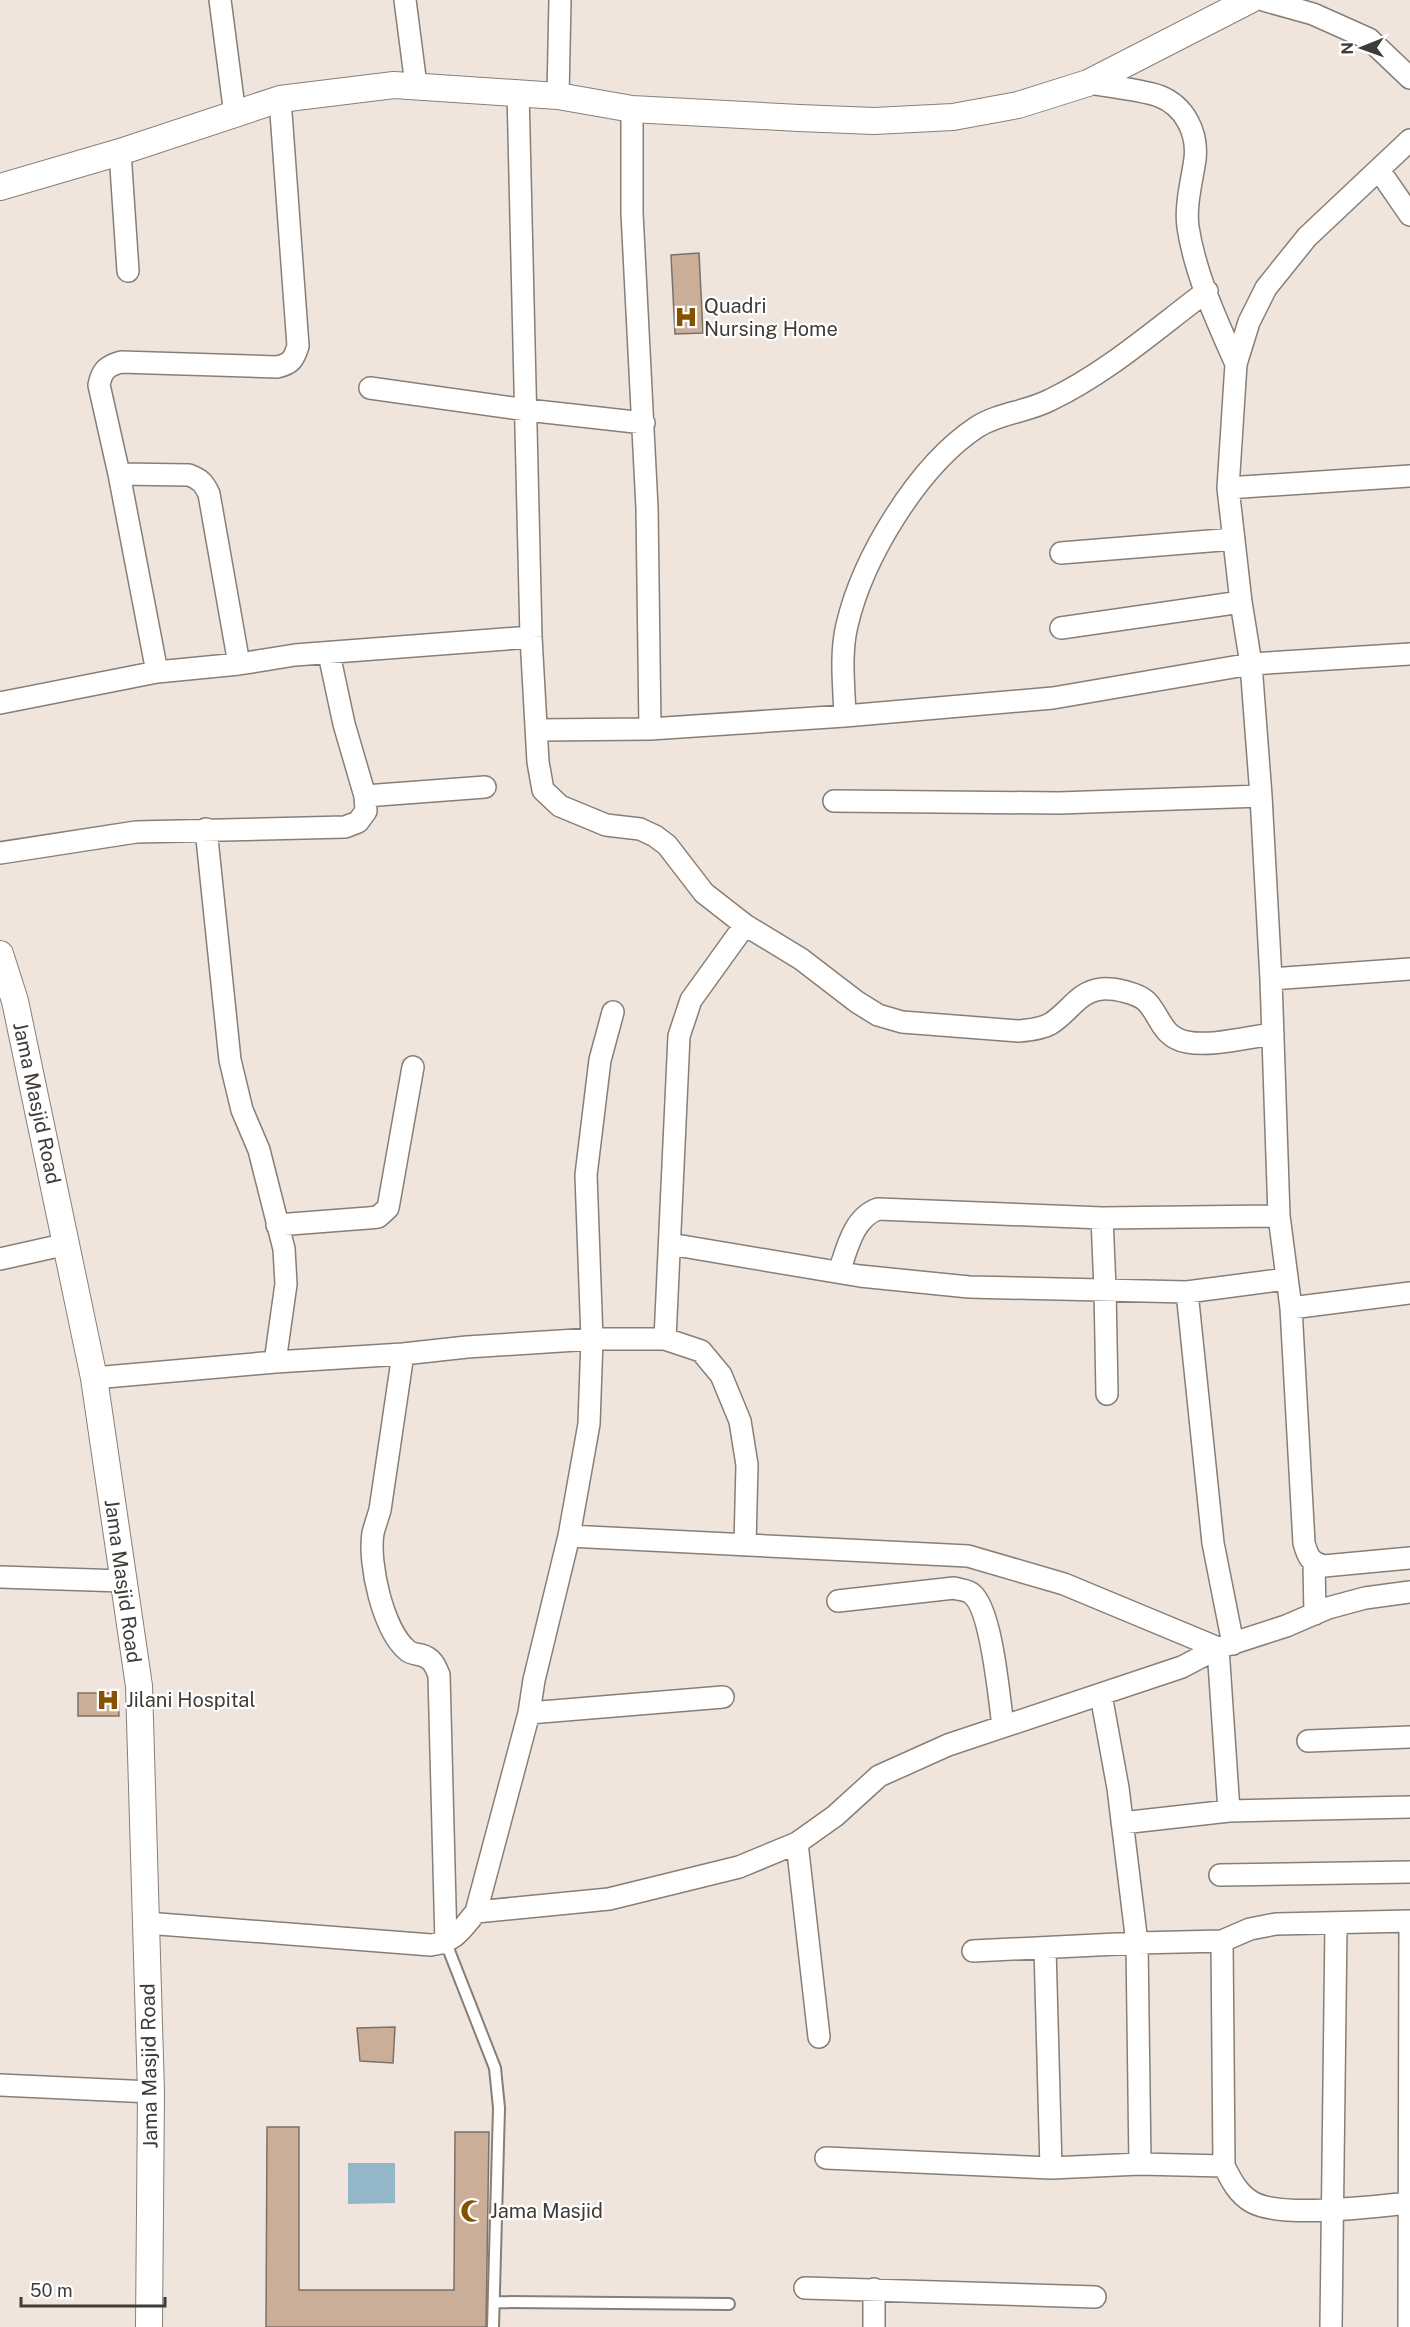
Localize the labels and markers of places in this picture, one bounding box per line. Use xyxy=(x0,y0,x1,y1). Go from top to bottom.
place label: Quadri Nursing Home xyxy=(704,294,838,341)
hospital icon: Quadri Nursing Home xyxy=(673,304,699,330)
hospital icon: Jilani Hospital xyxy=(95,1687,121,1713)
place label: Jilani Hospital xyxy=(126,1688,255,1712)
mosque icon: Jama Masjid xyxy=(459,2198,485,2224)
place label: Jama Masjid xyxy=(490,2199,603,2223)

